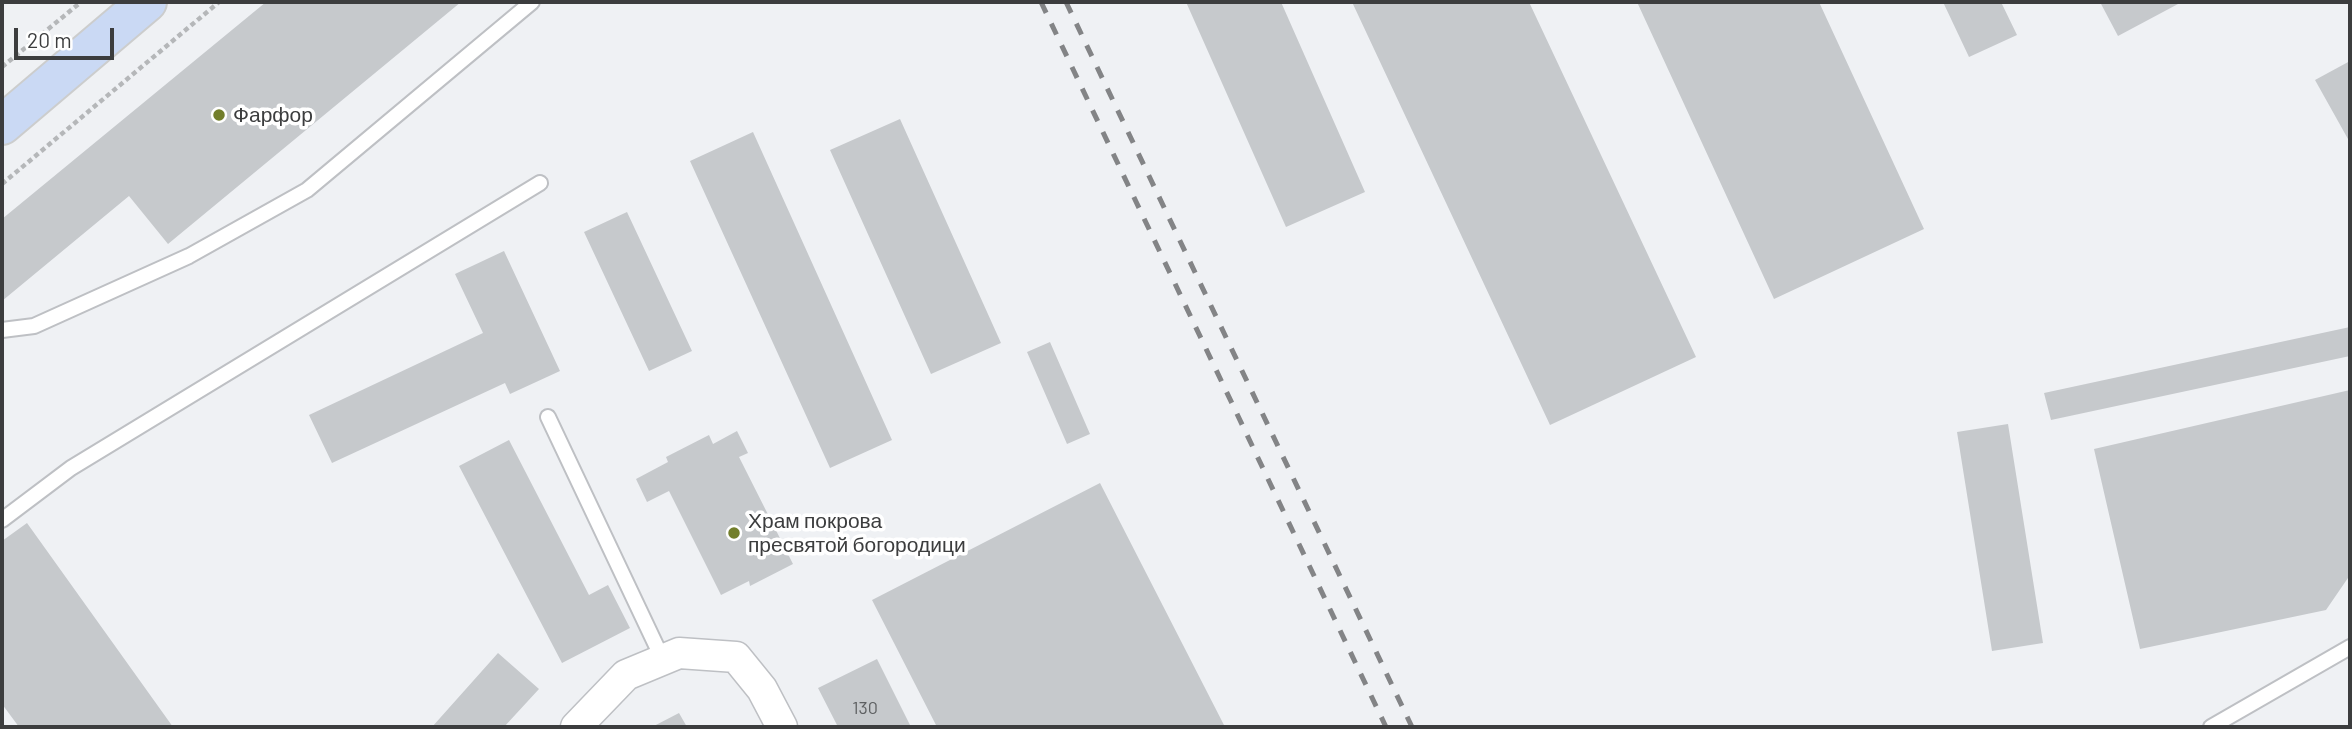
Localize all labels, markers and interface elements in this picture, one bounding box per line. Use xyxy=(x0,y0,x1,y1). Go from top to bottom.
scale bar xyxy=(18,14,117,58)
text: 20 m xyxy=(27,27,72,52)
place label: Фарфор xyxy=(233,102,313,128)
marker: Фарфор xyxy=(211,107,227,123)
place label: Храм покрова пресвятой богородици xyxy=(748,508,966,558)
marker: Храм покрова пресвятой богородици xyxy=(726,525,742,541)
house number: 130 xyxy=(852,697,878,719)

